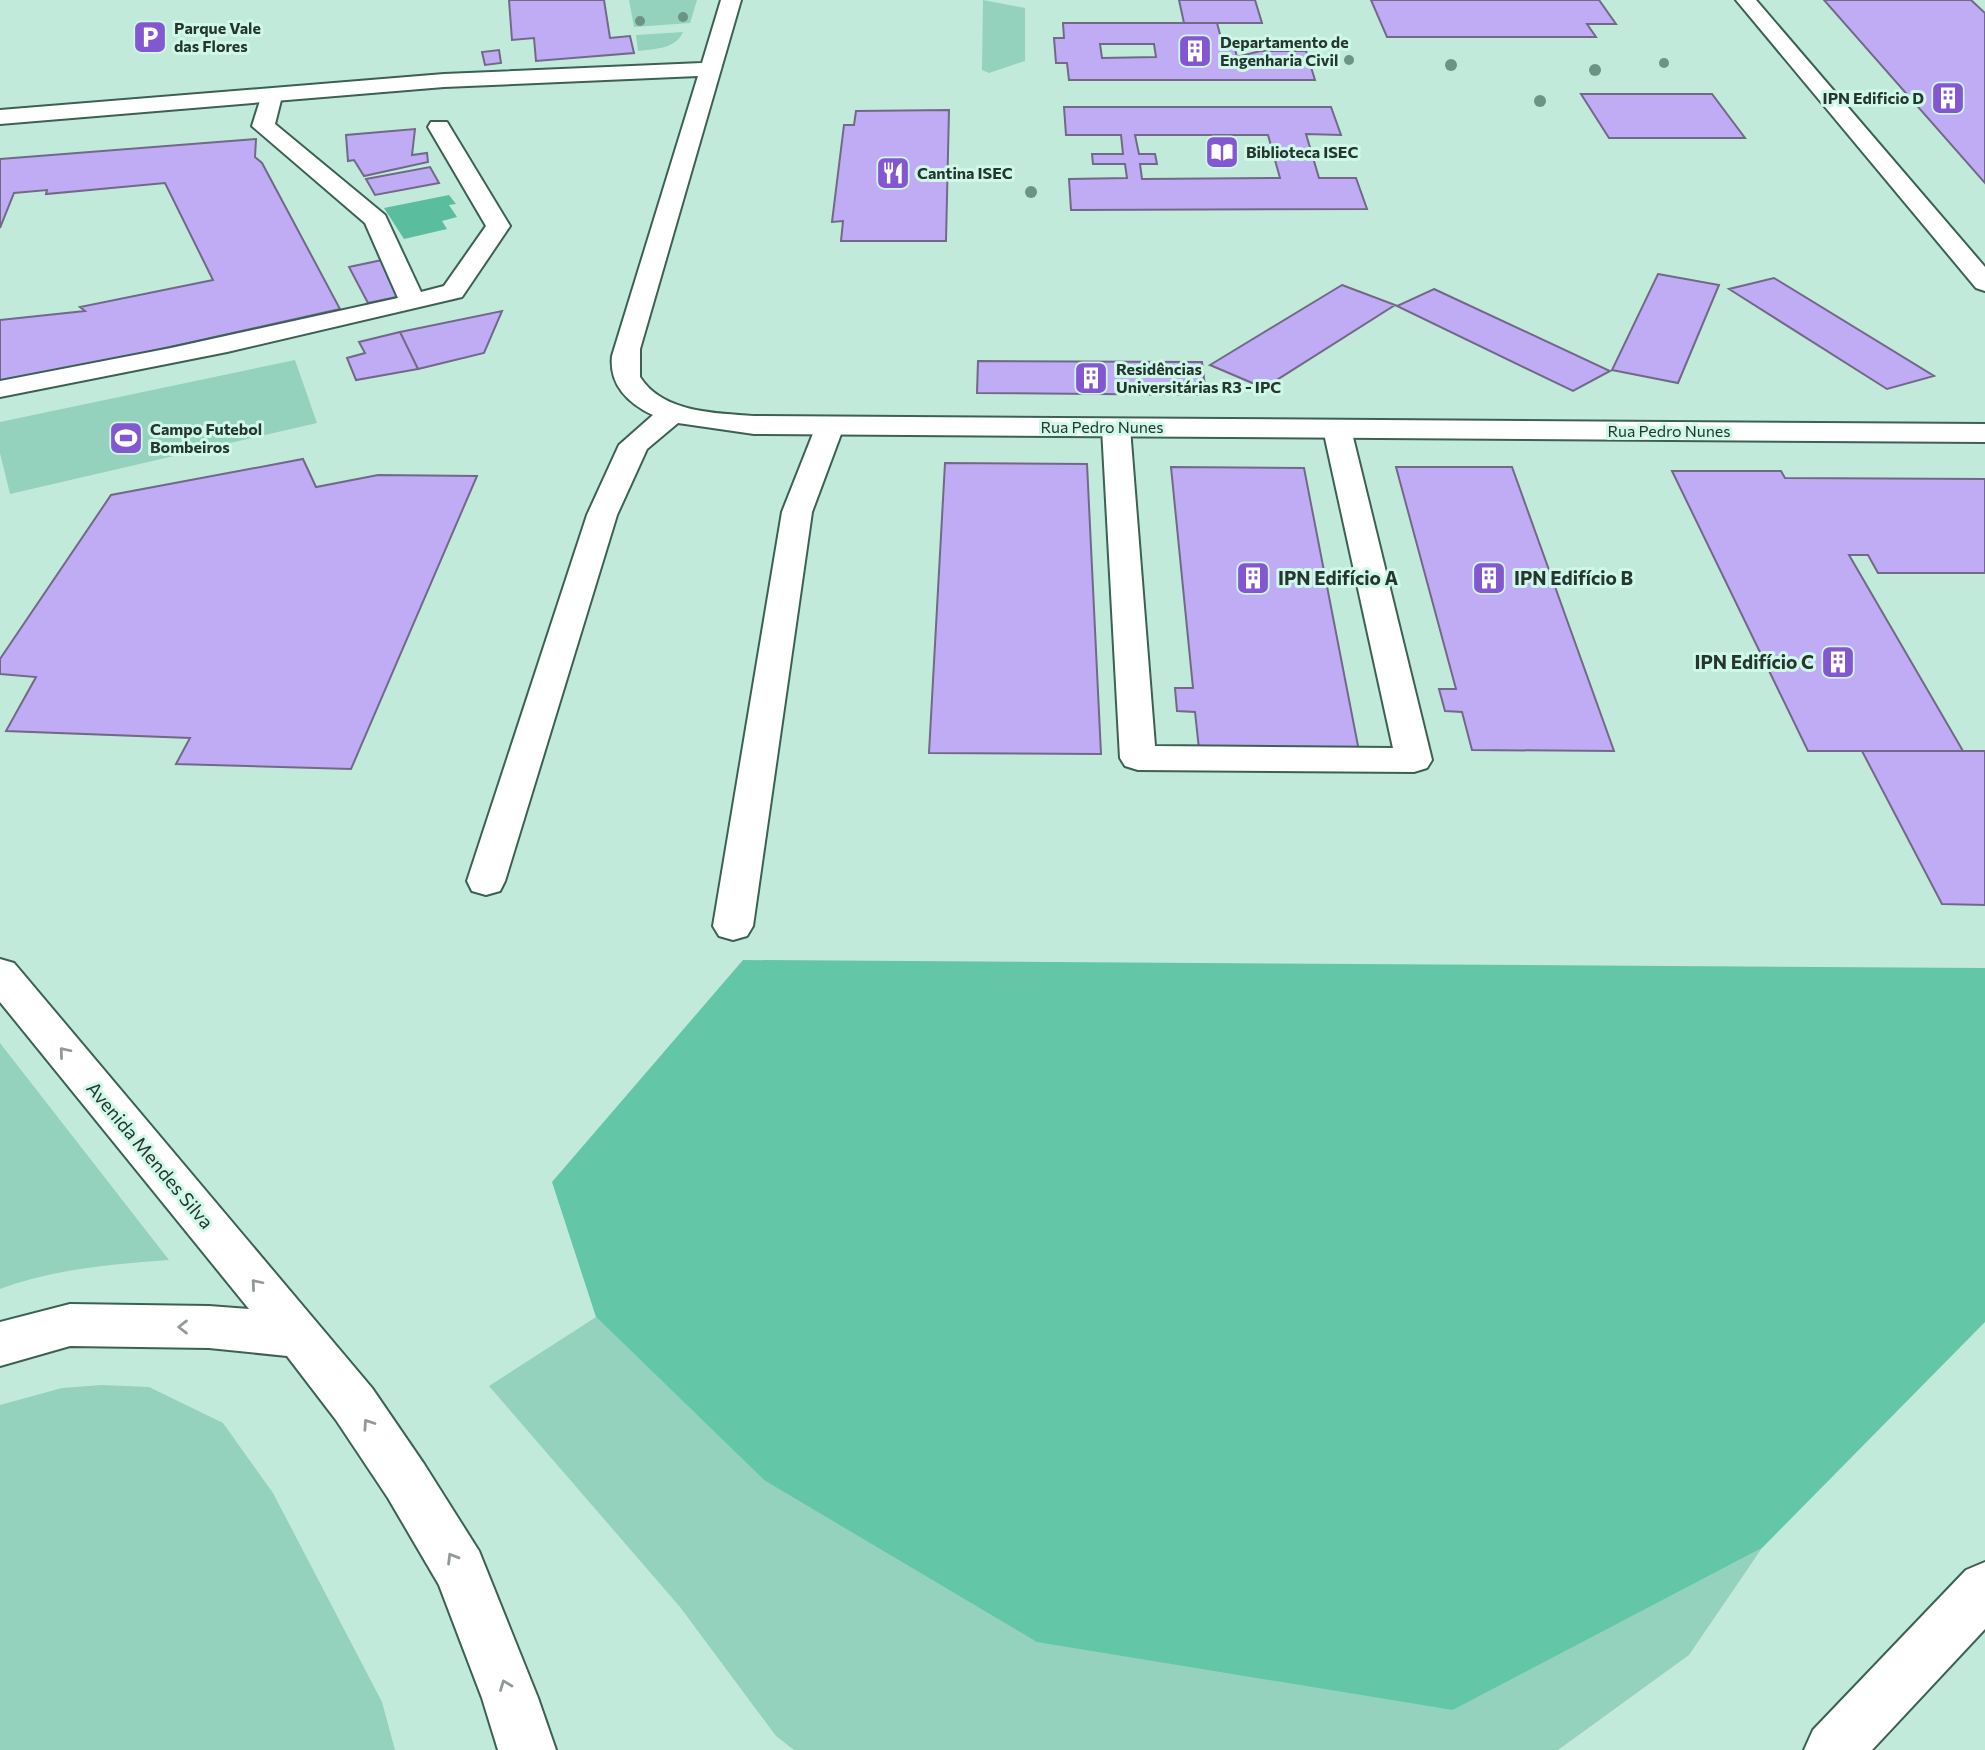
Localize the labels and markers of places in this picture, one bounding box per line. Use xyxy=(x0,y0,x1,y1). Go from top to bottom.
parking icon: Parque Vale das Flores xyxy=(131,18,169,56)
place label: Parque Vale das Flores xyxy=(174,18,261,55)
building icon: Departamento de Engenharia Civil xyxy=(1176,32,1214,70)
place label: Departamento de Engenharia Civil xyxy=(1220,32,1349,69)
building icon: IPN Edificio D xyxy=(1929,79,1967,117)
place label: IPN Edificio D xyxy=(1823,88,1924,107)
library icon: Biblioteca ISEC xyxy=(1203,133,1241,171)
place label: Biblioteca ISEC xyxy=(1246,142,1358,161)
restaurant icon: Cantina ISEC xyxy=(874,154,912,192)
place label: Cantina ISEC xyxy=(917,163,1013,182)
building icon: Residências Universitárias R3 - IPC xyxy=(1072,359,1110,397)
place label: Residências Universitárias R3 - IPC xyxy=(1116,359,1281,396)
sports icon: Campo Futebol Bombeiros xyxy=(107,419,145,457)
place label: Campo Futebol Bombeiros xyxy=(150,419,262,456)
building icon: IPN Edifício A xyxy=(1234,559,1272,597)
building icon: IPN Edifício B xyxy=(1470,559,1508,597)
place label: IPN Edifício A xyxy=(1278,566,1398,589)
place label: IPN Edifício B xyxy=(1514,566,1633,589)
building icon: IPN Edifício C xyxy=(1819,643,1857,681)
place label: IPN Edifício C xyxy=(1695,650,1814,673)

